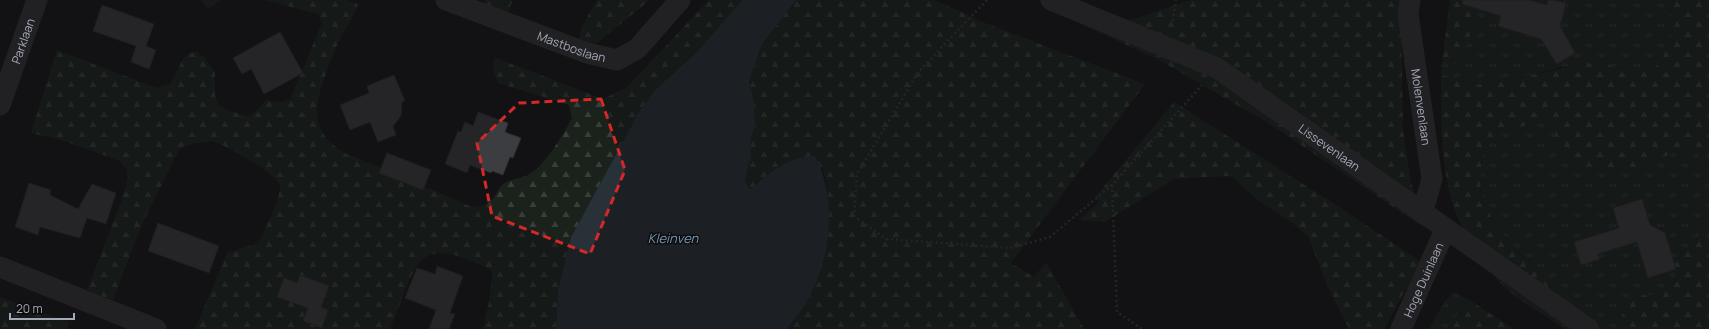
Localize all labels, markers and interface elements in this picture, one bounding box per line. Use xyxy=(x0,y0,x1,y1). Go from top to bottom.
street label: Parklaan xyxy=(7,16,38,66)
street label: Mastboslaan xyxy=(535,27,608,66)
street label: Molenvenlaan xyxy=(1408,67,1435,146)
street label: Lissevenlaan xyxy=(1296,120,1364,175)
water label: Kleinven xyxy=(648,229,700,247)
street label: Hoge Duinlaan xyxy=(1399,240,1447,320)
scale bar xyxy=(10,295,74,321)
text: 20 m xyxy=(16,300,43,317)

